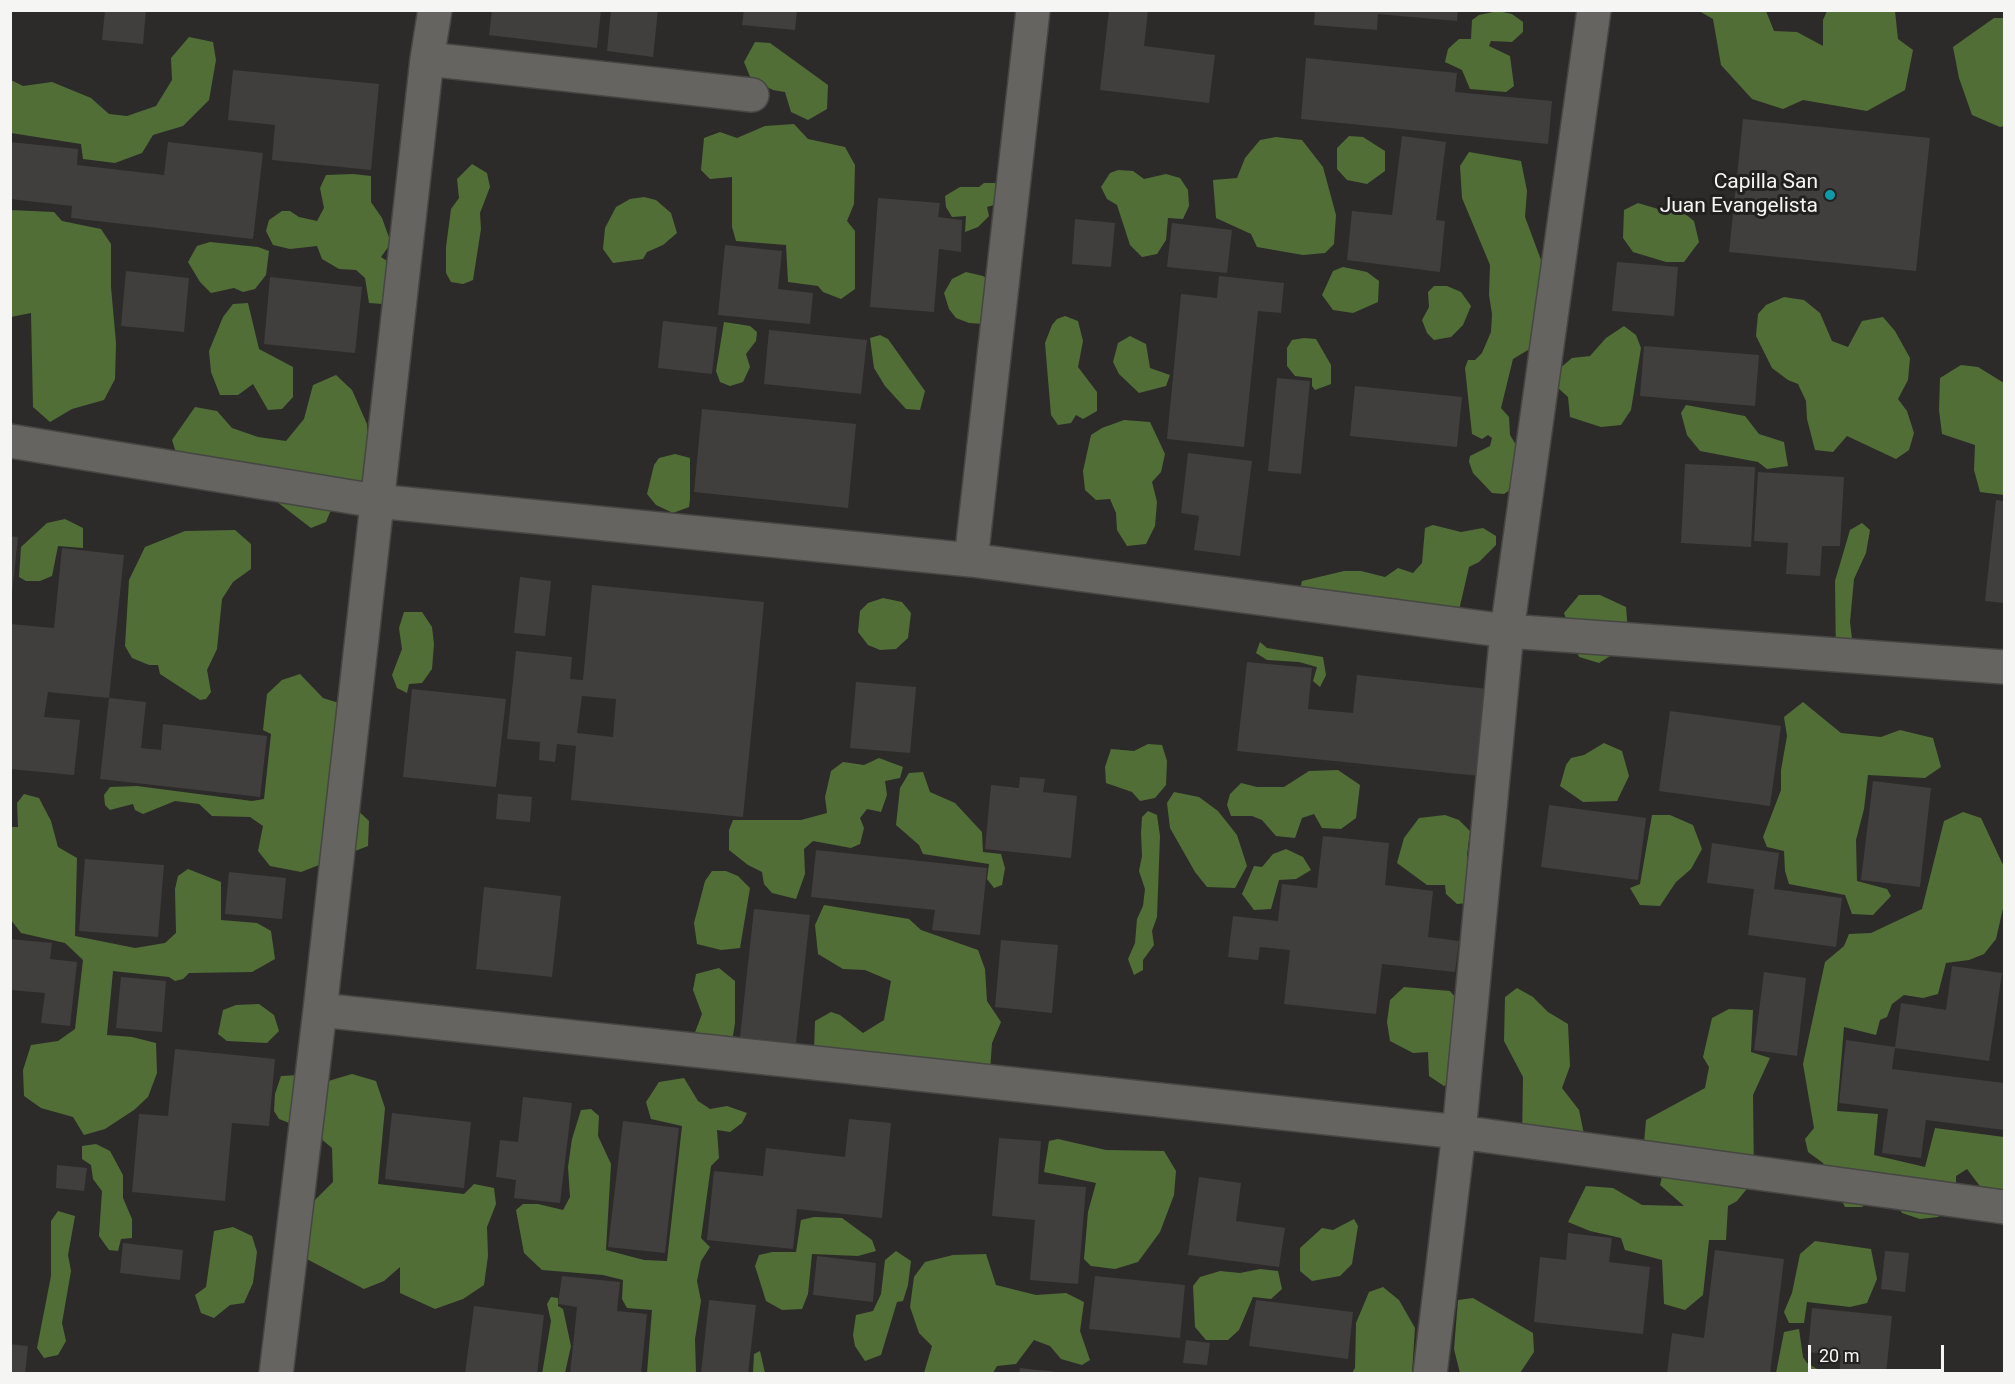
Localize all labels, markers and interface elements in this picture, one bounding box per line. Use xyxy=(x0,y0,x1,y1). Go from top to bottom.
place label: Capilla San Juan Evangelista xyxy=(1660,170,1818,220)
marker: Capilla San Juan Evangelista xyxy=(1823,188,1837,202)
scale bar xyxy=(1811,1333,1948,1371)
text: 20 m xyxy=(1819,1345,1859,1366)

